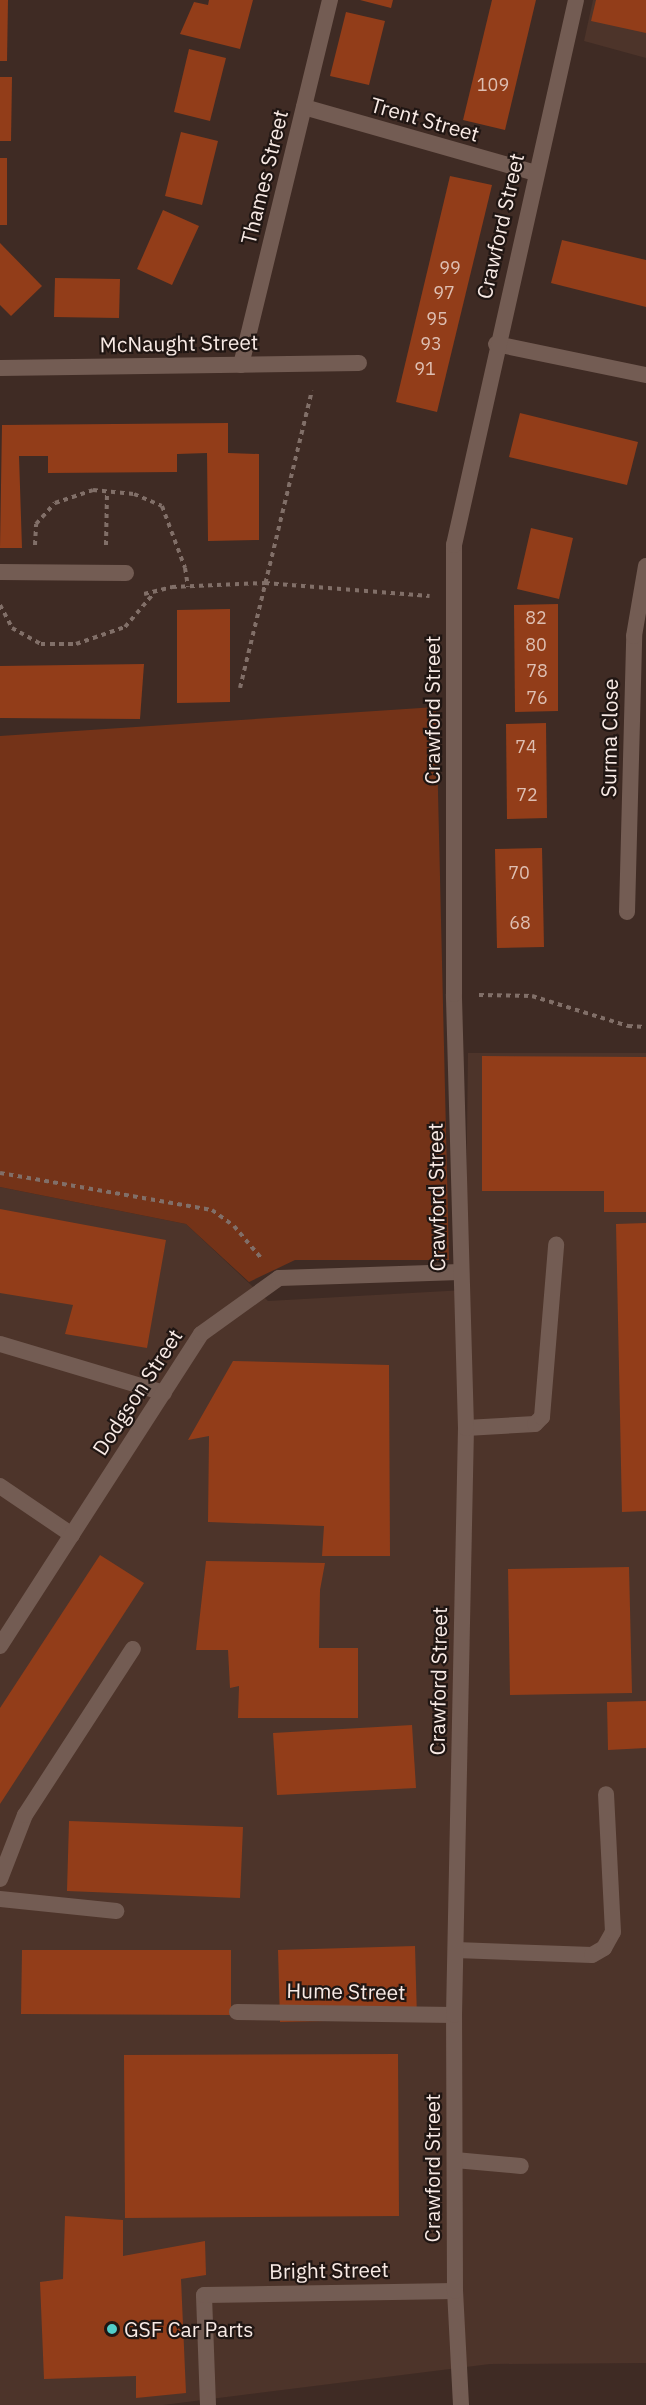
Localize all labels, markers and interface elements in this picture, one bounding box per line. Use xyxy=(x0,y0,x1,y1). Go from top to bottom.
house number: 109 xyxy=(477,74,509,96)
street label: Trent Street xyxy=(368,91,482,147)
street label: Thames Street xyxy=(235,107,293,247)
street label: Crawford Street xyxy=(471,151,529,301)
house number: 99 xyxy=(439,257,461,279)
house number: 97 xyxy=(433,282,455,304)
house number: 95 xyxy=(426,308,448,330)
street label: McNaught Street xyxy=(100,329,258,357)
house number: 93 xyxy=(420,333,442,355)
house number: 91 xyxy=(414,358,436,380)
house number: 82 xyxy=(525,607,547,629)
house number: 80 xyxy=(525,634,547,656)
street label: Crawford Street xyxy=(419,636,445,784)
house number: 78 xyxy=(526,660,548,682)
street label: Surma Close xyxy=(595,678,623,798)
house number: 76 xyxy=(526,687,548,709)
house number: 74 xyxy=(515,736,537,758)
house number: 72 xyxy=(516,784,538,806)
house number: 70 xyxy=(508,862,530,884)
house number: 68 xyxy=(509,912,531,934)
street label: Crawford Street xyxy=(422,1122,450,1272)
street label: Dodgson Street xyxy=(87,1324,187,1460)
street label: Crawford Street xyxy=(424,1606,452,1756)
street label: Hume Street xyxy=(286,1977,406,2005)
street label: Crawford Street xyxy=(419,2094,445,2242)
street label: Bright Street xyxy=(269,2256,389,2284)
place label: GSF Car Parts xyxy=(124,2316,254,2342)
marker: GSF Car Parts xyxy=(105,2322,119,2336)

